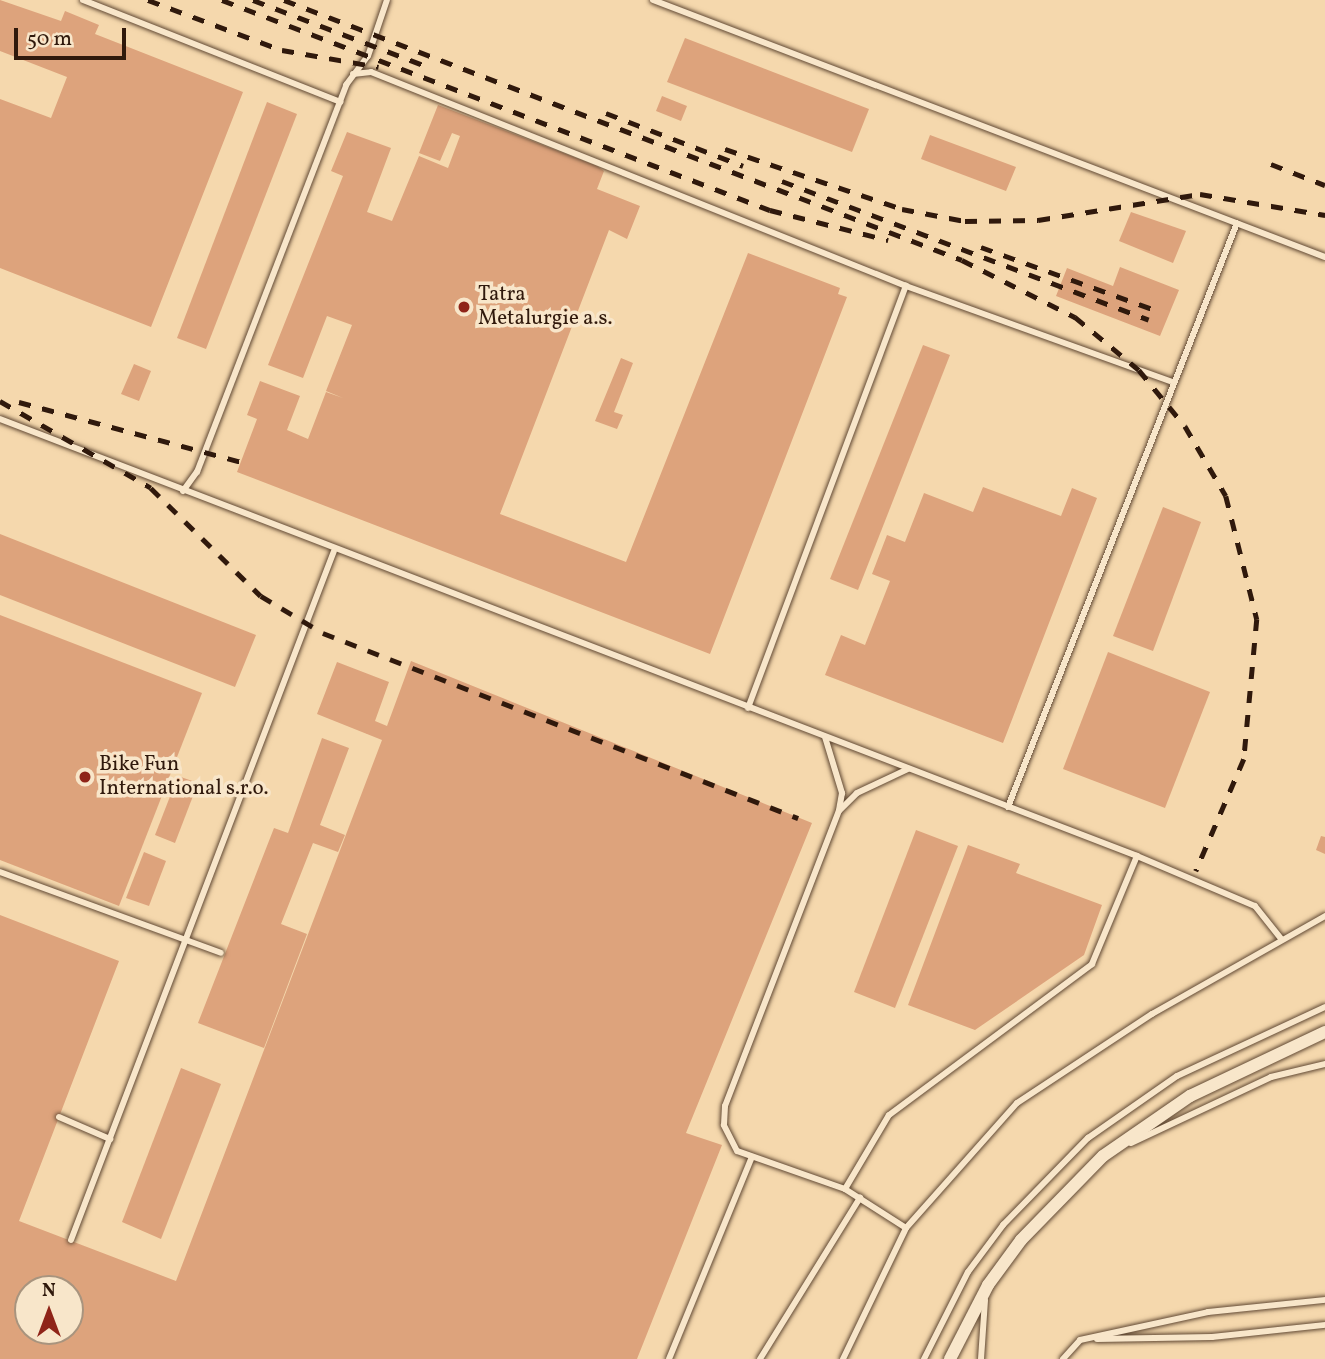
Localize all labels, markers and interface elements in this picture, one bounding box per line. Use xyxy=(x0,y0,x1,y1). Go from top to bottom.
scale bar xyxy=(18,14,130,58)
text: 50 m xyxy=(27,25,72,54)
place label: Tatra Metalurgie a.s. xyxy=(478,282,612,332)
marker: Tatra Metalurgie a.s. xyxy=(456,299,472,315)
place label: Bike Fun International s.r.o. xyxy=(99,752,268,802)
marker: Bike Fun International s.r.o. xyxy=(77,769,93,785)
north arrow xyxy=(14,1275,84,1345)
text: N xyxy=(42,1278,56,1304)

